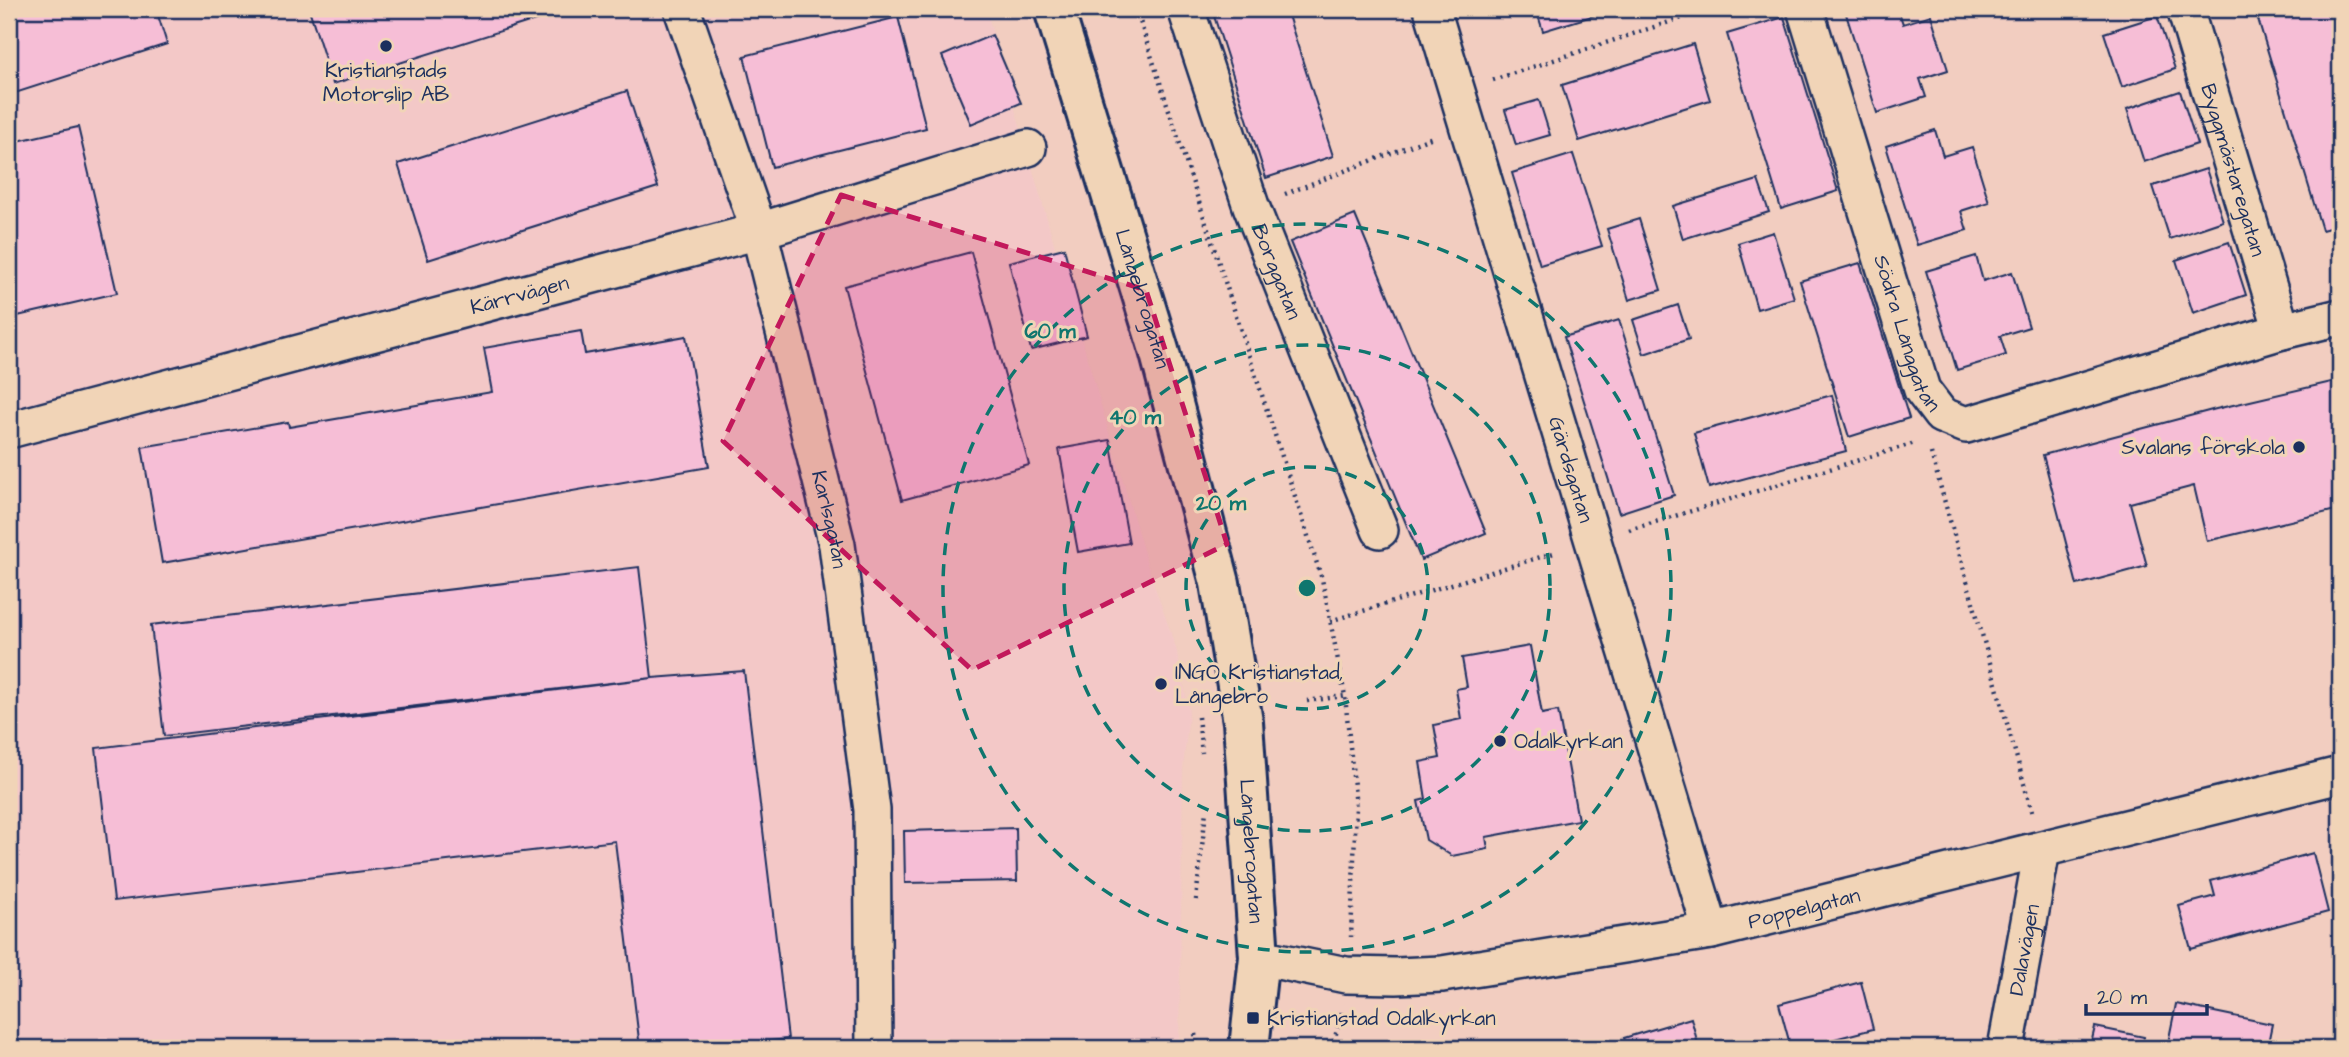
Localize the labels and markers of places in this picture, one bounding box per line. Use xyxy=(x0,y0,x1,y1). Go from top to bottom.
marker: Kristianstads Motorslip AB xyxy=(378,38,394,54)
place label: Kristianstads Motorslip AB xyxy=(323,56,449,110)
place label: Svalans förskola xyxy=(2121,433,2285,462)
marker: Svalans förskola xyxy=(2291,439,2307,455)
centre of rings xyxy=(1295,576,1319,600)
place label: INGO Kristianstad, Långebro xyxy=(1175,658,1343,713)
marker: INGO Kristianstad, Långebro xyxy=(1153,676,1169,692)
place label: Odalkyrkan xyxy=(1514,727,1623,758)
marker: Odalkyrkan xyxy=(1492,733,1508,749)
place label: Kristianstad Odalkyrkan xyxy=(1267,1004,1496,1035)
marker: Kristianstad Odalkyrkan xyxy=(1245,1010,1261,1026)

